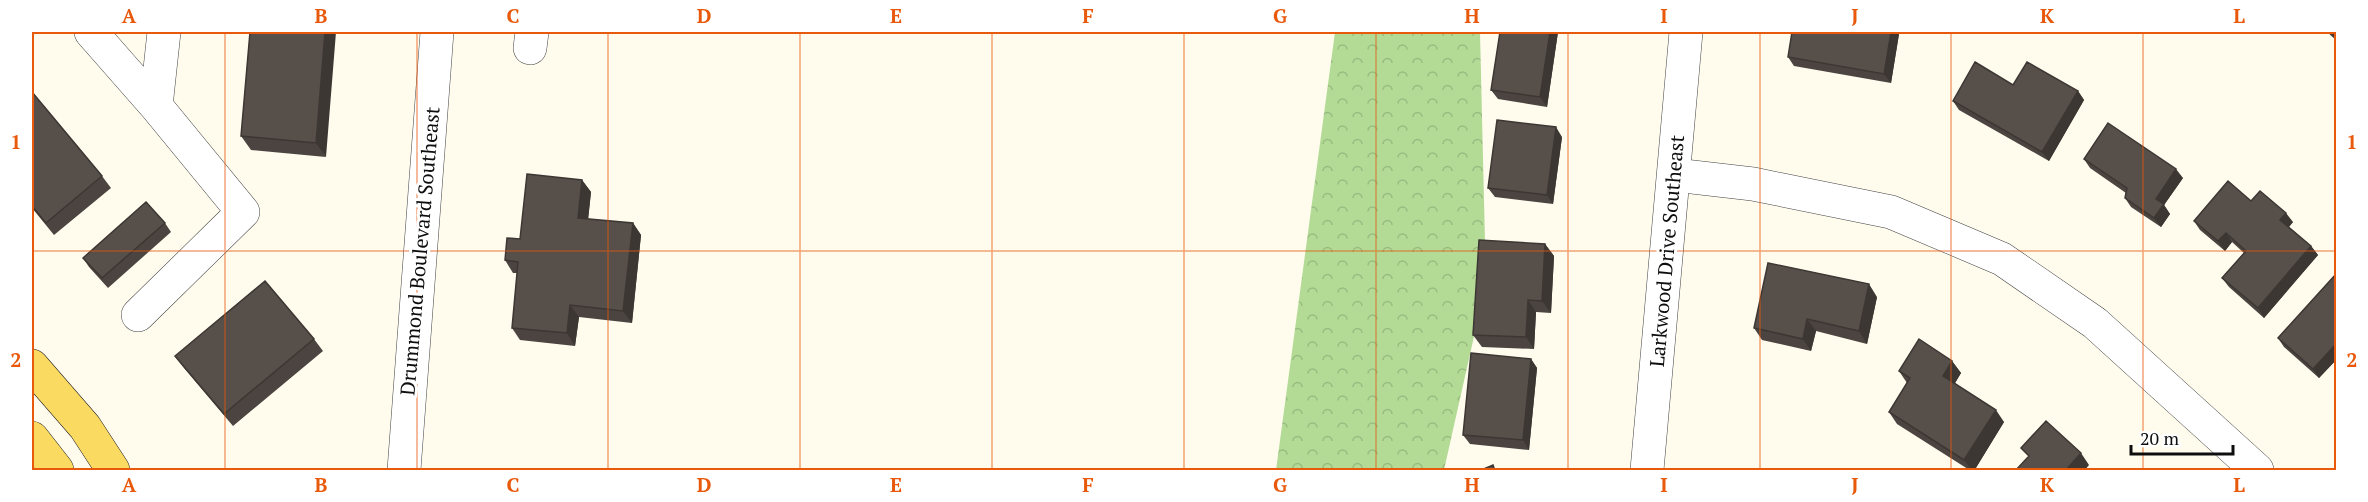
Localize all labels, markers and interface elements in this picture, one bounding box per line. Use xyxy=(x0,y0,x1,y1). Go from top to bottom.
text: A xyxy=(122,2,137,29)
text: B xyxy=(315,2,328,29)
text: C xyxy=(506,2,520,29)
text: D xyxy=(697,2,711,29)
text: E xyxy=(890,2,902,29)
text: F xyxy=(1082,2,1094,29)
text: G xyxy=(1273,2,1287,29)
text: H xyxy=(1464,2,1480,29)
text: I xyxy=(1660,2,1668,29)
text: J xyxy=(1851,2,1859,29)
text: K xyxy=(2040,2,2055,29)
text: L xyxy=(2233,2,2245,29)
street label: Drummond Boulevard Southeast xyxy=(393,105,446,397)
text: 1 xyxy=(10,128,22,155)
text: 1 xyxy=(2346,128,2358,155)
street label: Larkwood Drive Southeast xyxy=(1643,133,1690,368)
text: 2 xyxy=(10,346,22,373)
text: 2 xyxy=(2346,346,2358,373)
scale bar xyxy=(2131,418,2233,456)
text: 20 m xyxy=(2140,426,2180,450)
text: A xyxy=(122,471,137,498)
text: B xyxy=(315,471,328,498)
text: C xyxy=(506,471,520,498)
text: D xyxy=(697,471,711,498)
text: E xyxy=(890,471,902,498)
text: F xyxy=(1082,471,1094,498)
text: G xyxy=(1273,471,1287,498)
text: H xyxy=(1464,471,1480,498)
text: I xyxy=(1660,471,1668,498)
text: J xyxy=(1851,471,1859,498)
text: K xyxy=(2040,471,2055,498)
text: L xyxy=(2233,471,2245,498)

